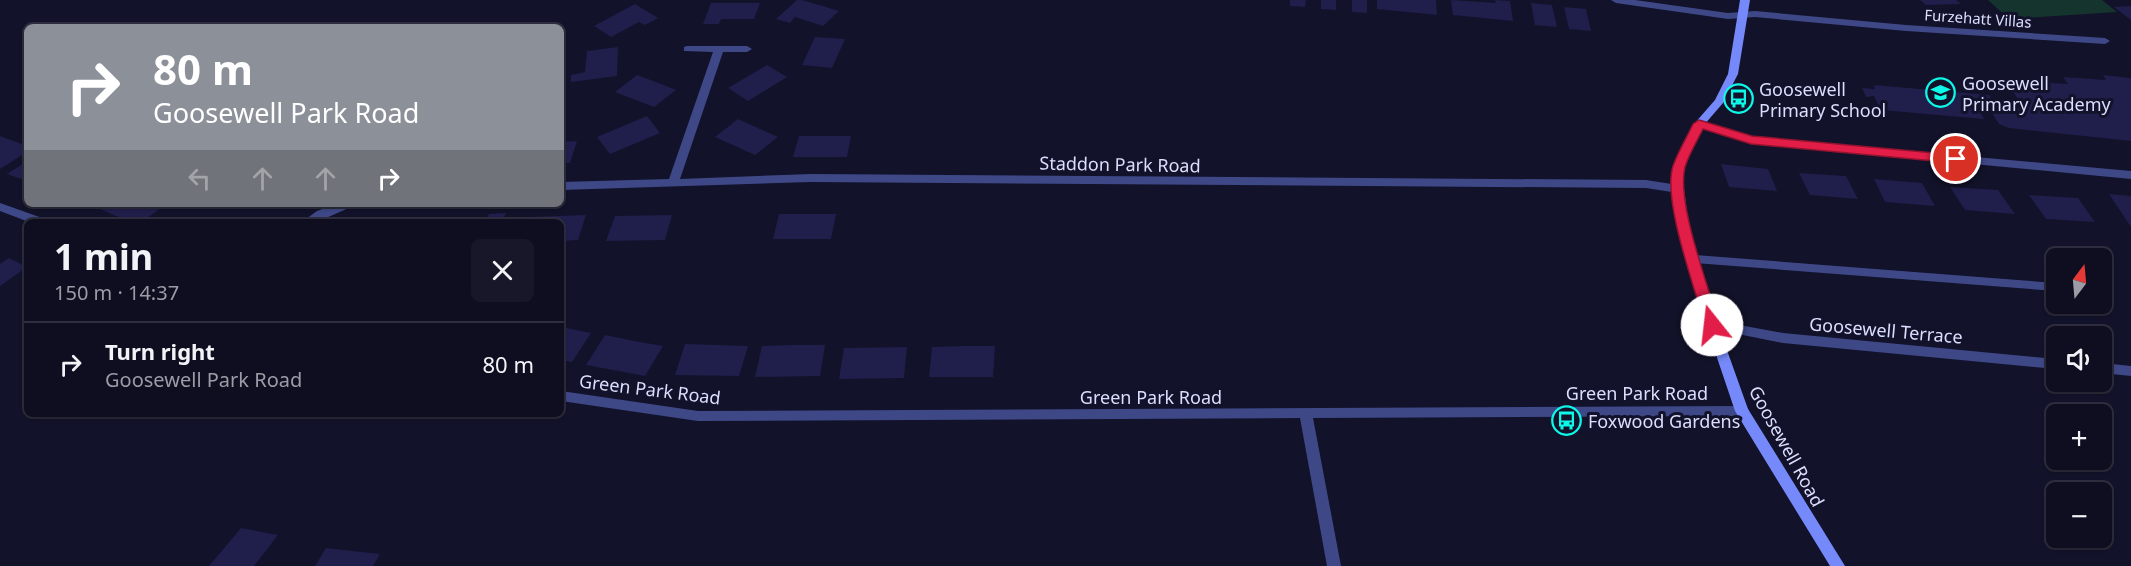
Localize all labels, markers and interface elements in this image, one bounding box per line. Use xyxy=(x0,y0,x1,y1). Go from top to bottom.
street label: Furzehatt Villas xyxy=(1924,4,2032,32)
text: 80 m xyxy=(153,40,253,97)
icon: right xyxy=(54,48,132,126)
place label: Goosewell Primary Academy xyxy=(1962,71,2111,116)
place label: Goosewell Primary School xyxy=(1759,77,1886,122)
school or university icon: Goosewell Primary Academy xyxy=(1925,77,1957,109)
bus stop icon: Goosewell Primary School xyxy=(1722,83,1754,115)
text: Goosewell Park Road xyxy=(153,94,419,131)
pin xyxy=(1930,133,1981,184)
icon: arrive xyxy=(1939,142,1972,175)
street label: Staddon Park Road xyxy=(1039,151,1201,177)
icon: left xyxy=(183,162,216,195)
icon: ahead xyxy=(246,162,279,195)
icon: ahead xyxy=(309,162,342,195)
icon: right xyxy=(372,162,405,195)
text: 1 min xyxy=(54,232,153,281)
button: close xyxy=(471,239,534,302)
north arrow xyxy=(2046,248,2112,314)
map controls xyxy=(2046,248,2112,548)
text: 150 m · 14:37 xyxy=(54,279,179,306)
position arrow xyxy=(1680,293,1744,357)
street label: Goosewell Terrace xyxy=(1808,311,1964,349)
button: sound xyxy=(2046,326,2112,392)
text: Turn right xyxy=(105,336,215,366)
icon: right xyxy=(54,348,87,381)
text: 80 m xyxy=(483,349,534,379)
text: Goosewell Park Road xyxy=(105,366,302,393)
street label: Green Park Road xyxy=(578,368,722,410)
street label: Green Park Road xyxy=(1566,381,1708,405)
street label: Goosewell Road xyxy=(1744,381,1830,511)
street label: Green Park Road xyxy=(1080,385,1222,409)
button: + xyxy=(2046,404,2112,470)
bus stop icon: Foxwood Gardens xyxy=(1551,405,1583,437)
place label: Foxwood Gardens xyxy=(1588,409,1740,433)
button: − xyxy=(2046,482,2112,548)

